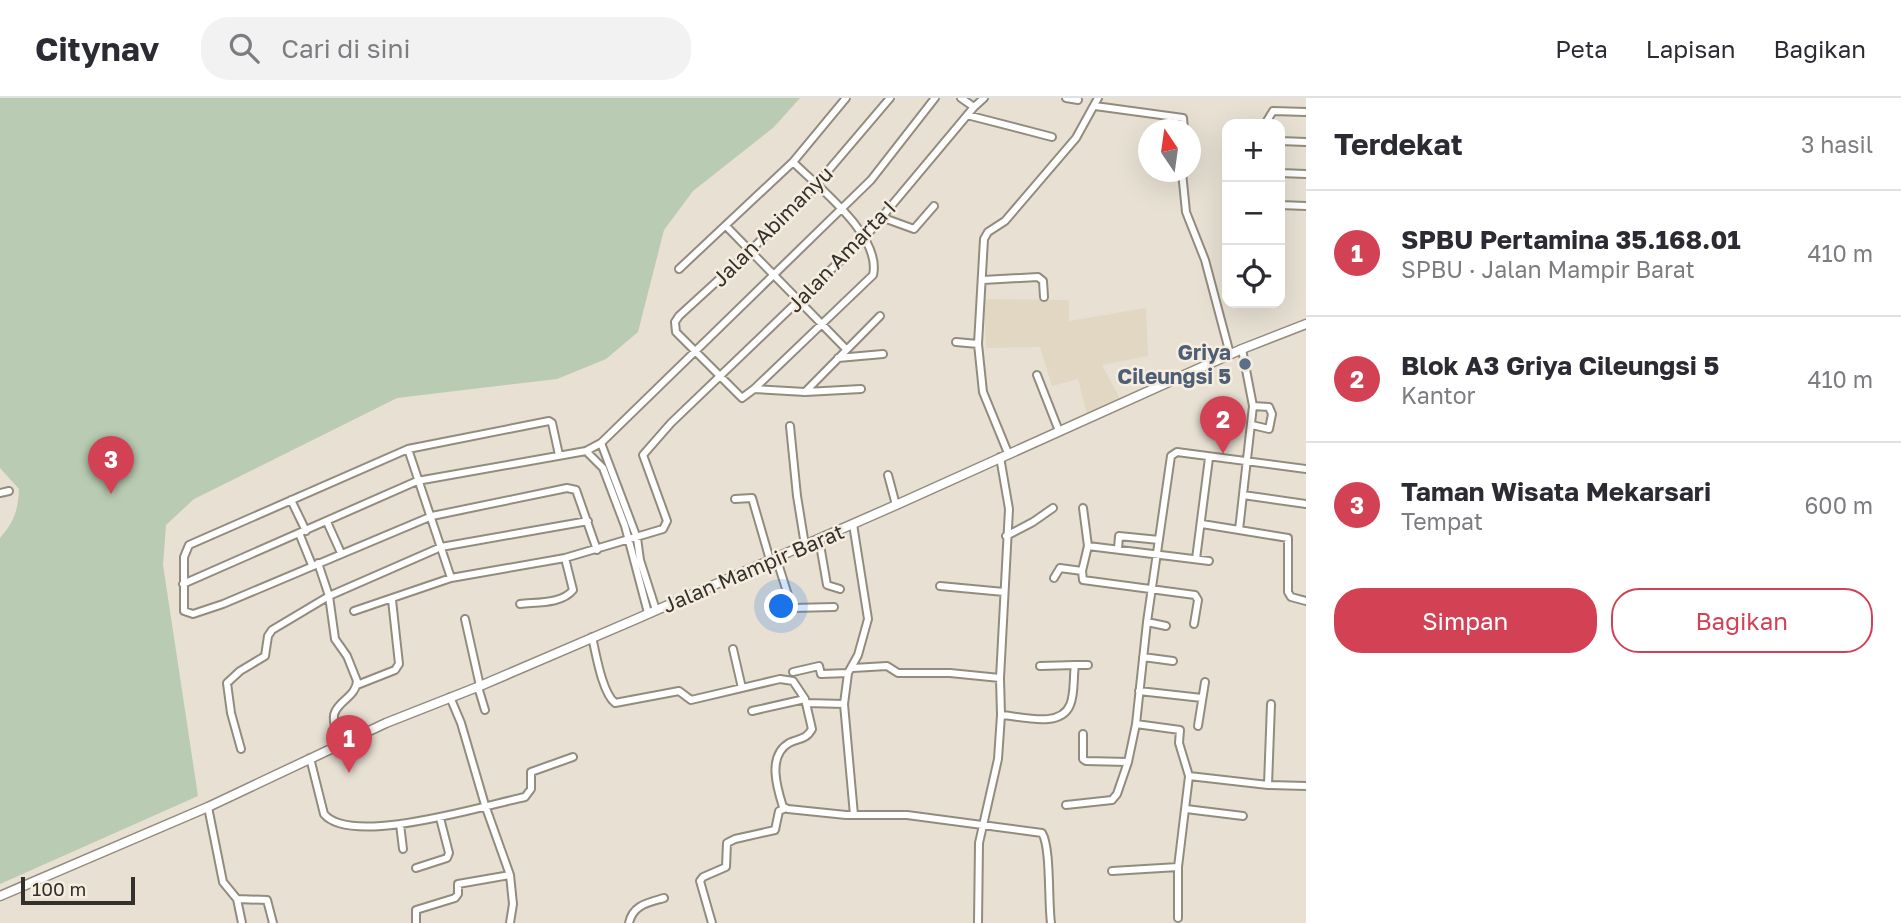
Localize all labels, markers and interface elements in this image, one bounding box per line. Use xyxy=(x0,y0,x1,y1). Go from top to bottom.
search box xyxy=(201,17,691,80)
text: Citynav xyxy=(35,29,159,68)
icon: search xyxy=(225,29,263,67)
text: Cari di sini xyxy=(281,33,410,64)
text: Peta xyxy=(1555,34,1608,63)
text: Lapisan xyxy=(1646,34,1736,63)
text: Bagikan xyxy=(1774,34,1866,63)
north arrow xyxy=(1138,119,1201,182)
map controls xyxy=(1222,119,1285,308)
button: + xyxy=(1222,119,1285,182)
text: Terdekat xyxy=(1334,126,1463,162)
text: 3 hasil xyxy=(1801,130,1873,158)
street label: Jalan Abimanyu xyxy=(706,160,838,292)
button: − xyxy=(1222,182,1285,245)
street label: Jalan Amarta I xyxy=(781,195,901,317)
text: SPBU Pertamina 35.168.01 xyxy=(1401,224,1741,255)
text: 1 xyxy=(1351,239,1363,267)
text: 410 m xyxy=(1807,239,1873,267)
button: locate xyxy=(1222,245,1285,308)
text: SPBU · Jalan Mampir Barat xyxy=(1401,255,1695,283)
place label: Griya Cileungsi 5 xyxy=(1117,339,1231,389)
text: Blok A3 Griya Cileungsi 5 xyxy=(1401,350,1719,381)
marker: Griya Cileungsi 5 xyxy=(1237,356,1253,372)
text: 2 xyxy=(1350,365,1364,393)
text: 410 m xyxy=(1807,365,1873,393)
text: Kantor xyxy=(1401,381,1476,409)
pin: 2 xyxy=(1200,396,1246,454)
pin: 3 xyxy=(88,436,134,494)
text: Taman Wisata Mekarsari xyxy=(1401,476,1711,507)
text: 3 xyxy=(1350,491,1364,519)
text: 600 m xyxy=(1804,491,1873,519)
text: Tempat xyxy=(1401,507,1483,535)
street label: Jalan Mampir Barat xyxy=(658,518,848,618)
button: Simpan xyxy=(1334,588,1597,653)
button: Bagikan xyxy=(1611,588,1873,653)
your location xyxy=(764,589,798,623)
pin: 1 xyxy=(326,715,372,773)
scale bar xyxy=(21,874,135,906)
text: 100 m xyxy=(32,877,86,900)

